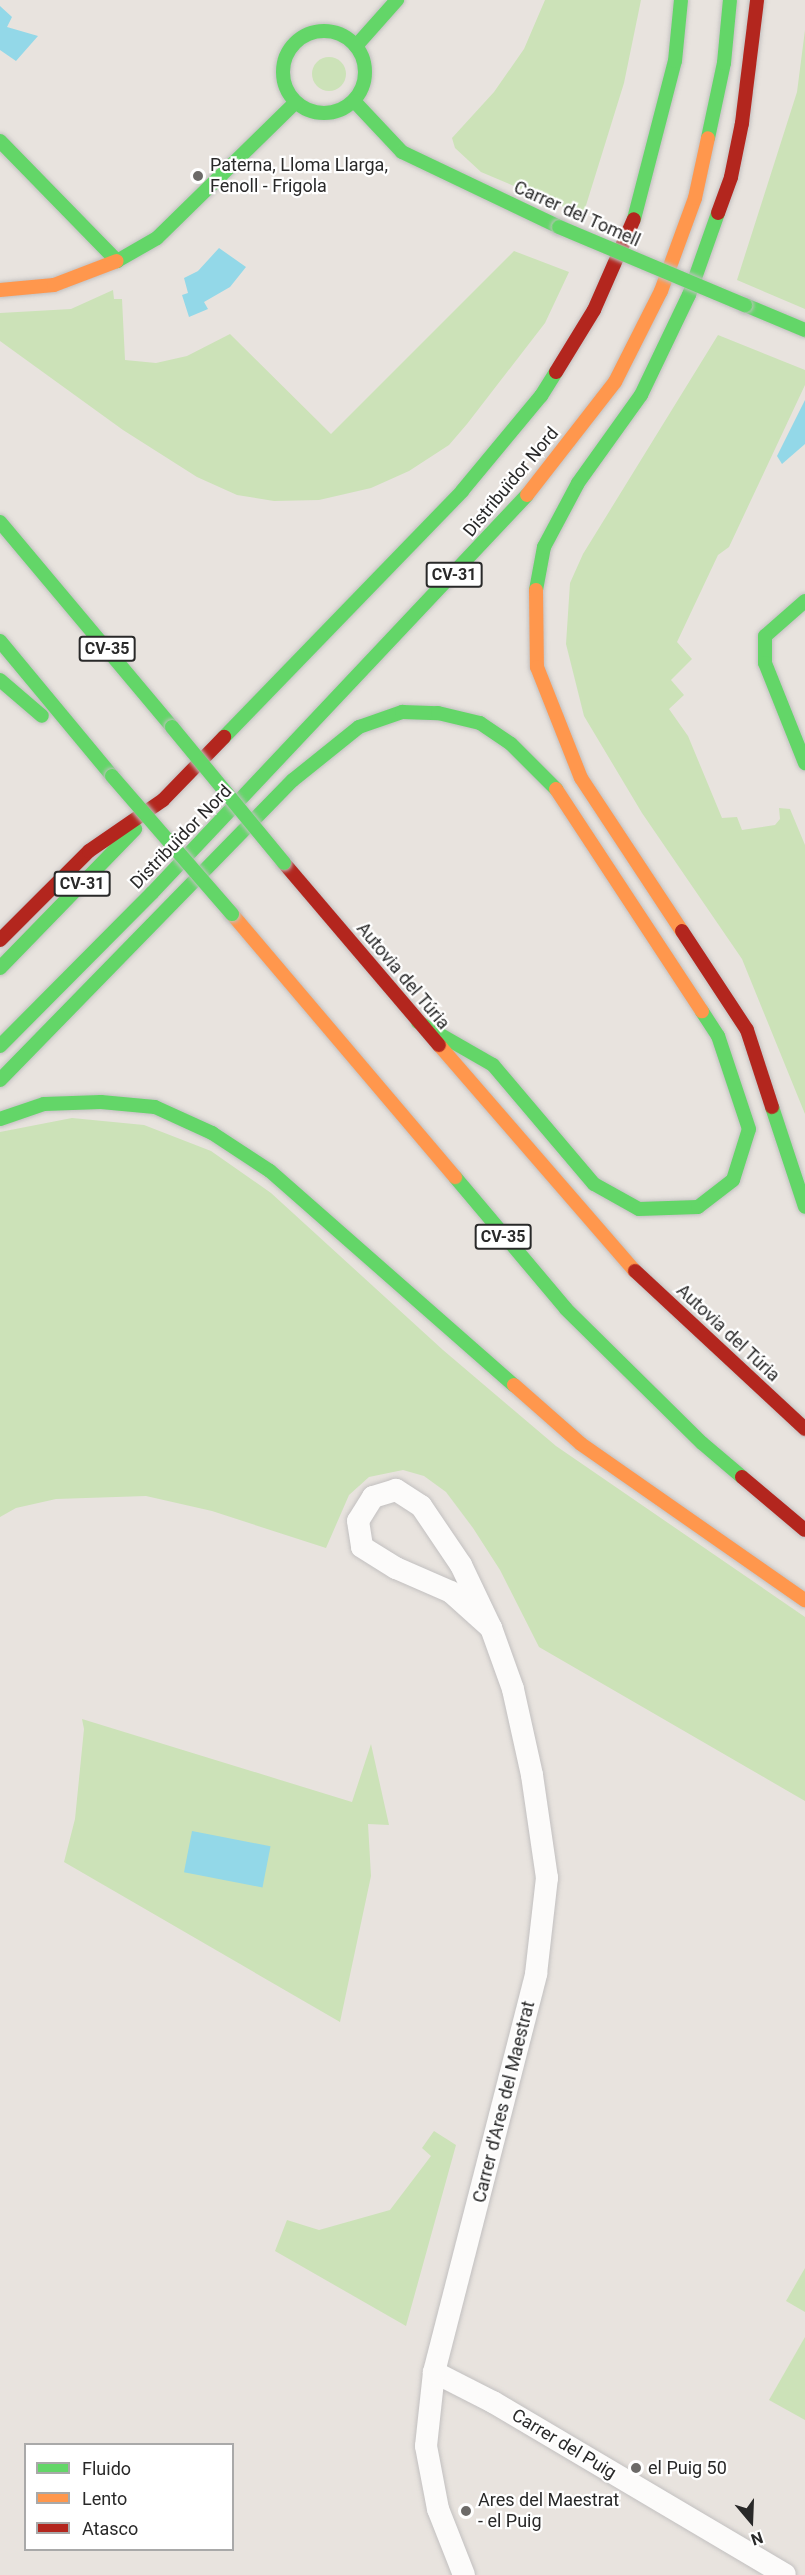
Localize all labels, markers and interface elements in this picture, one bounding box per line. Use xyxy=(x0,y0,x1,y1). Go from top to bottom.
place label: Paterna, Lloma Llarga, Fenoll - Frigola xyxy=(210,155,388,198)
marker: Paterna, Lloma Llarga, Fenoll - Frigola xyxy=(191,169,205,183)
street label: Carrer del Tomell xyxy=(510,176,644,252)
street label: Distribuïdor Nord xyxy=(459,423,563,541)
road number: CV-31 xyxy=(426,562,482,588)
road number: CV-35 xyxy=(78,636,136,662)
street label: Distribuïdor Nord xyxy=(126,780,236,894)
road number: CV-31 xyxy=(54,871,110,897)
street label: Autovia del Túria xyxy=(352,918,454,1034)
road number: CV-35 xyxy=(474,1224,532,1250)
street label: Autovia del Túria xyxy=(672,1280,784,1386)
street label: Carrer d'Ares del Maestrat xyxy=(468,1999,540,2205)
street label: Carrer del Puig xyxy=(508,2404,620,2484)
legend xyxy=(24,2443,234,2551)
place label: el Puig 50 xyxy=(648,2457,727,2479)
text: Fluido xyxy=(82,2458,131,2479)
marker: el Puig 50 xyxy=(629,2461,643,2475)
text: Lento xyxy=(82,2488,127,2509)
place label: Ares del Maestrat - el Puig xyxy=(478,2490,619,2532)
north arrow xyxy=(721,2491,781,2551)
marker: Ares del Maestrat - el Puig xyxy=(459,2504,473,2518)
text: Atasco xyxy=(82,2518,138,2539)
text: N xyxy=(749,2528,765,2549)

